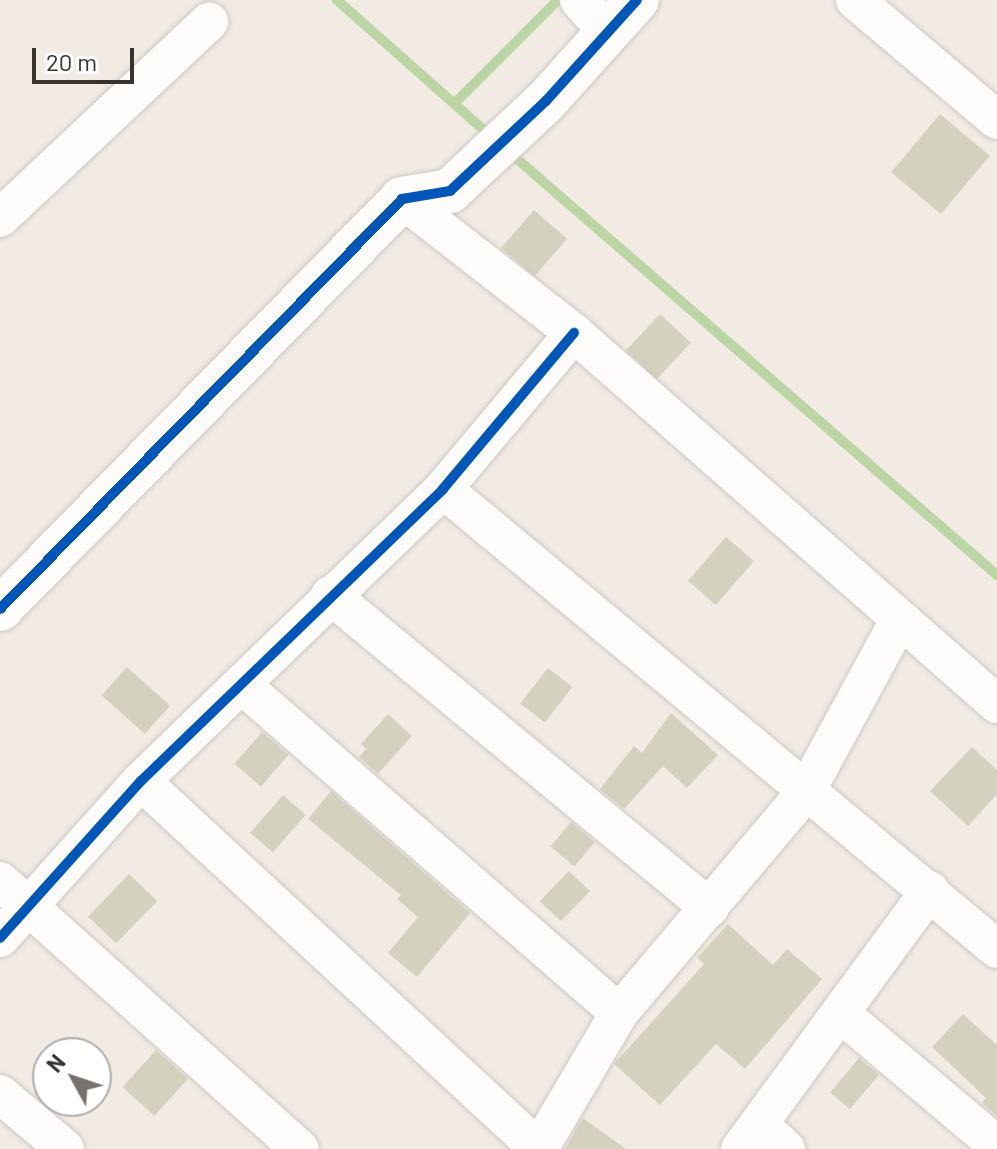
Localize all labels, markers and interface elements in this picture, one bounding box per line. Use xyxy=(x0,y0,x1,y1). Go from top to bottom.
scale bar xyxy=(36,32,138,82)
text: 20 m xyxy=(46,47,97,76)
north arrow xyxy=(32,1037,112,1117)
text: N xyxy=(40,1049,70,1077)

